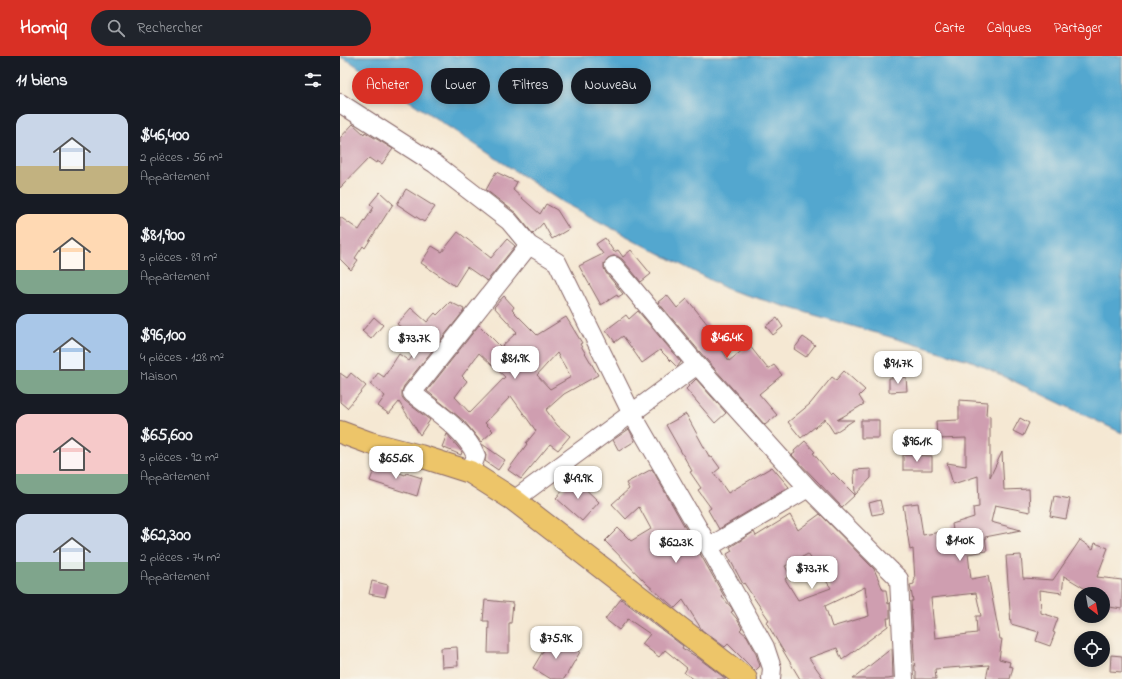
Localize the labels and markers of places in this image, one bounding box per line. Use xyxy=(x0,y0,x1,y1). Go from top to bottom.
pin: $46.4K xyxy=(694,325,760,359)
pin: $73.7K xyxy=(381,326,447,360)
pin: $81.9K xyxy=(482,346,548,380)
pin: $91.7K xyxy=(865,351,931,385)
pin: $96.1K xyxy=(884,429,950,463)
pin: $65.6K xyxy=(363,446,429,480)
pin: $49.9K xyxy=(545,466,611,500)
pin: $140K xyxy=(932,528,988,562)
pin: $62.3K xyxy=(643,530,709,564)
pin: $73.7K xyxy=(779,556,845,590)
pin: $75.9K xyxy=(523,626,589,660)

